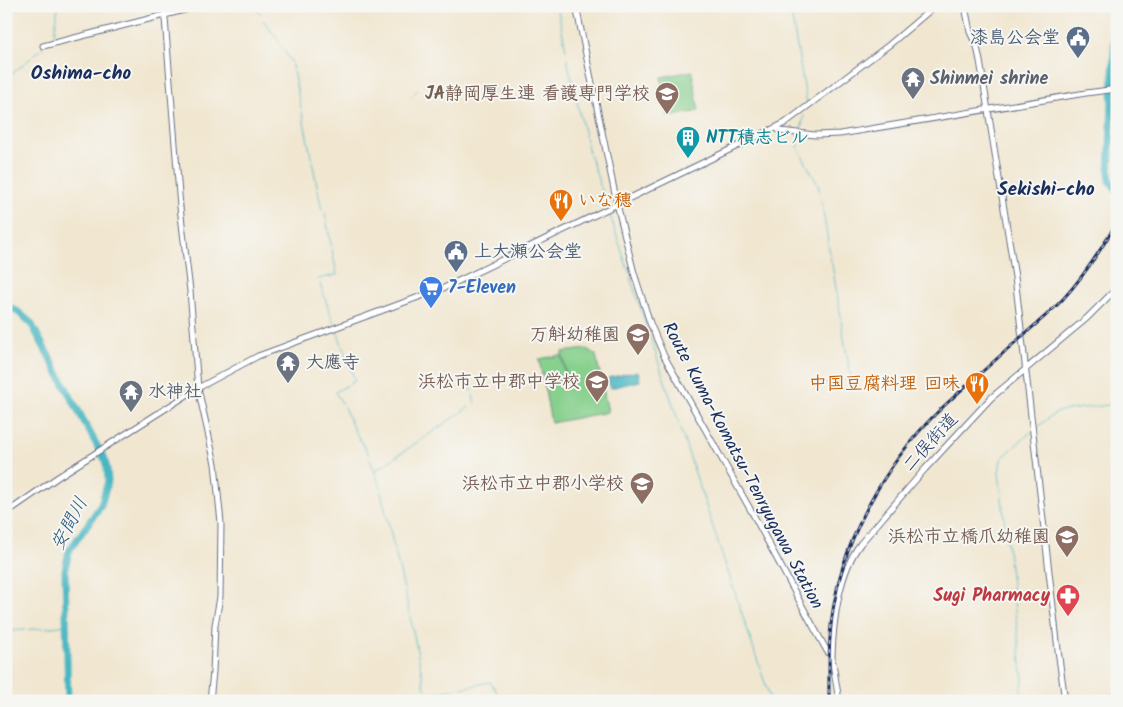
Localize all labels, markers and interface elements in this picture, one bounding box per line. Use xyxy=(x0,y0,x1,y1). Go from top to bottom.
place label: 漆島公会堂 xyxy=(970,24,1060,53)
public building icon: 漆島公会堂 xyxy=(1065,25,1091,59)
district label: Oshima-cho xyxy=(31,59,131,89)
place label: Shinmei shrine xyxy=(930,65,1049,94)
temple icon: Shinmei shrine xyxy=(900,66,926,100)
place label: JA静岡厚生連 看護専門学校 xyxy=(425,80,650,109)
school or university icon: JA静岡厚生連 看護専門学校 xyxy=(654,81,680,115)
place label: NTT積志ビル xyxy=(706,124,809,153)
building icon: NTT積志ビル xyxy=(675,125,701,159)
district label: Sekishi-cho xyxy=(997,175,1095,205)
place label: いな穂 xyxy=(578,187,632,216)
restaurant icon: いな穂 xyxy=(548,188,574,222)
place label: 上大瀬公会堂 xyxy=(474,238,582,267)
public building icon: 上大瀬公会堂 xyxy=(443,239,469,273)
place label: 7-Eleven xyxy=(448,274,516,303)
supermarket icon: 7-Eleven xyxy=(418,275,444,309)
street label: Route Kuma-Komatsu-Tenryugawa Station xyxy=(654,317,830,615)
place label: 万斛幼稚園 xyxy=(530,321,620,350)
school or university icon: 万斛幼稚園 xyxy=(625,322,651,356)
place label: 大應寺 xyxy=(306,349,360,378)
temple icon: 大應寺 xyxy=(275,350,301,384)
place label: 浜松市立中郡中学校 xyxy=(418,368,580,397)
school or university icon: 浜松市立中郡中学校 xyxy=(584,369,610,403)
place label: 中国豆腐料理 回味 xyxy=(809,370,960,399)
restaurant icon: 中国豆腐料理 回味 xyxy=(964,371,990,405)
place label: 水神社 xyxy=(148,378,202,407)
temple icon: 水神社 xyxy=(118,379,144,413)
street label: 二俣街道 xyxy=(896,407,966,479)
place label: 浜松市立中郡小学校 xyxy=(462,470,624,499)
school or university icon: 浜松市立中郡小学校 xyxy=(629,471,655,505)
water label: 安間川 xyxy=(43,492,97,556)
place label: 浜松市立橋爪幼稚園 xyxy=(888,523,1050,552)
school or university icon: 浜松市立橋爪幼稚園 xyxy=(1054,524,1080,558)
place label: Sugi Pharmacy xyxy=(933,582,1051,611)
pharmacy icon: Sugi Pharmacy xyxy=(1055,583,1081,617)

